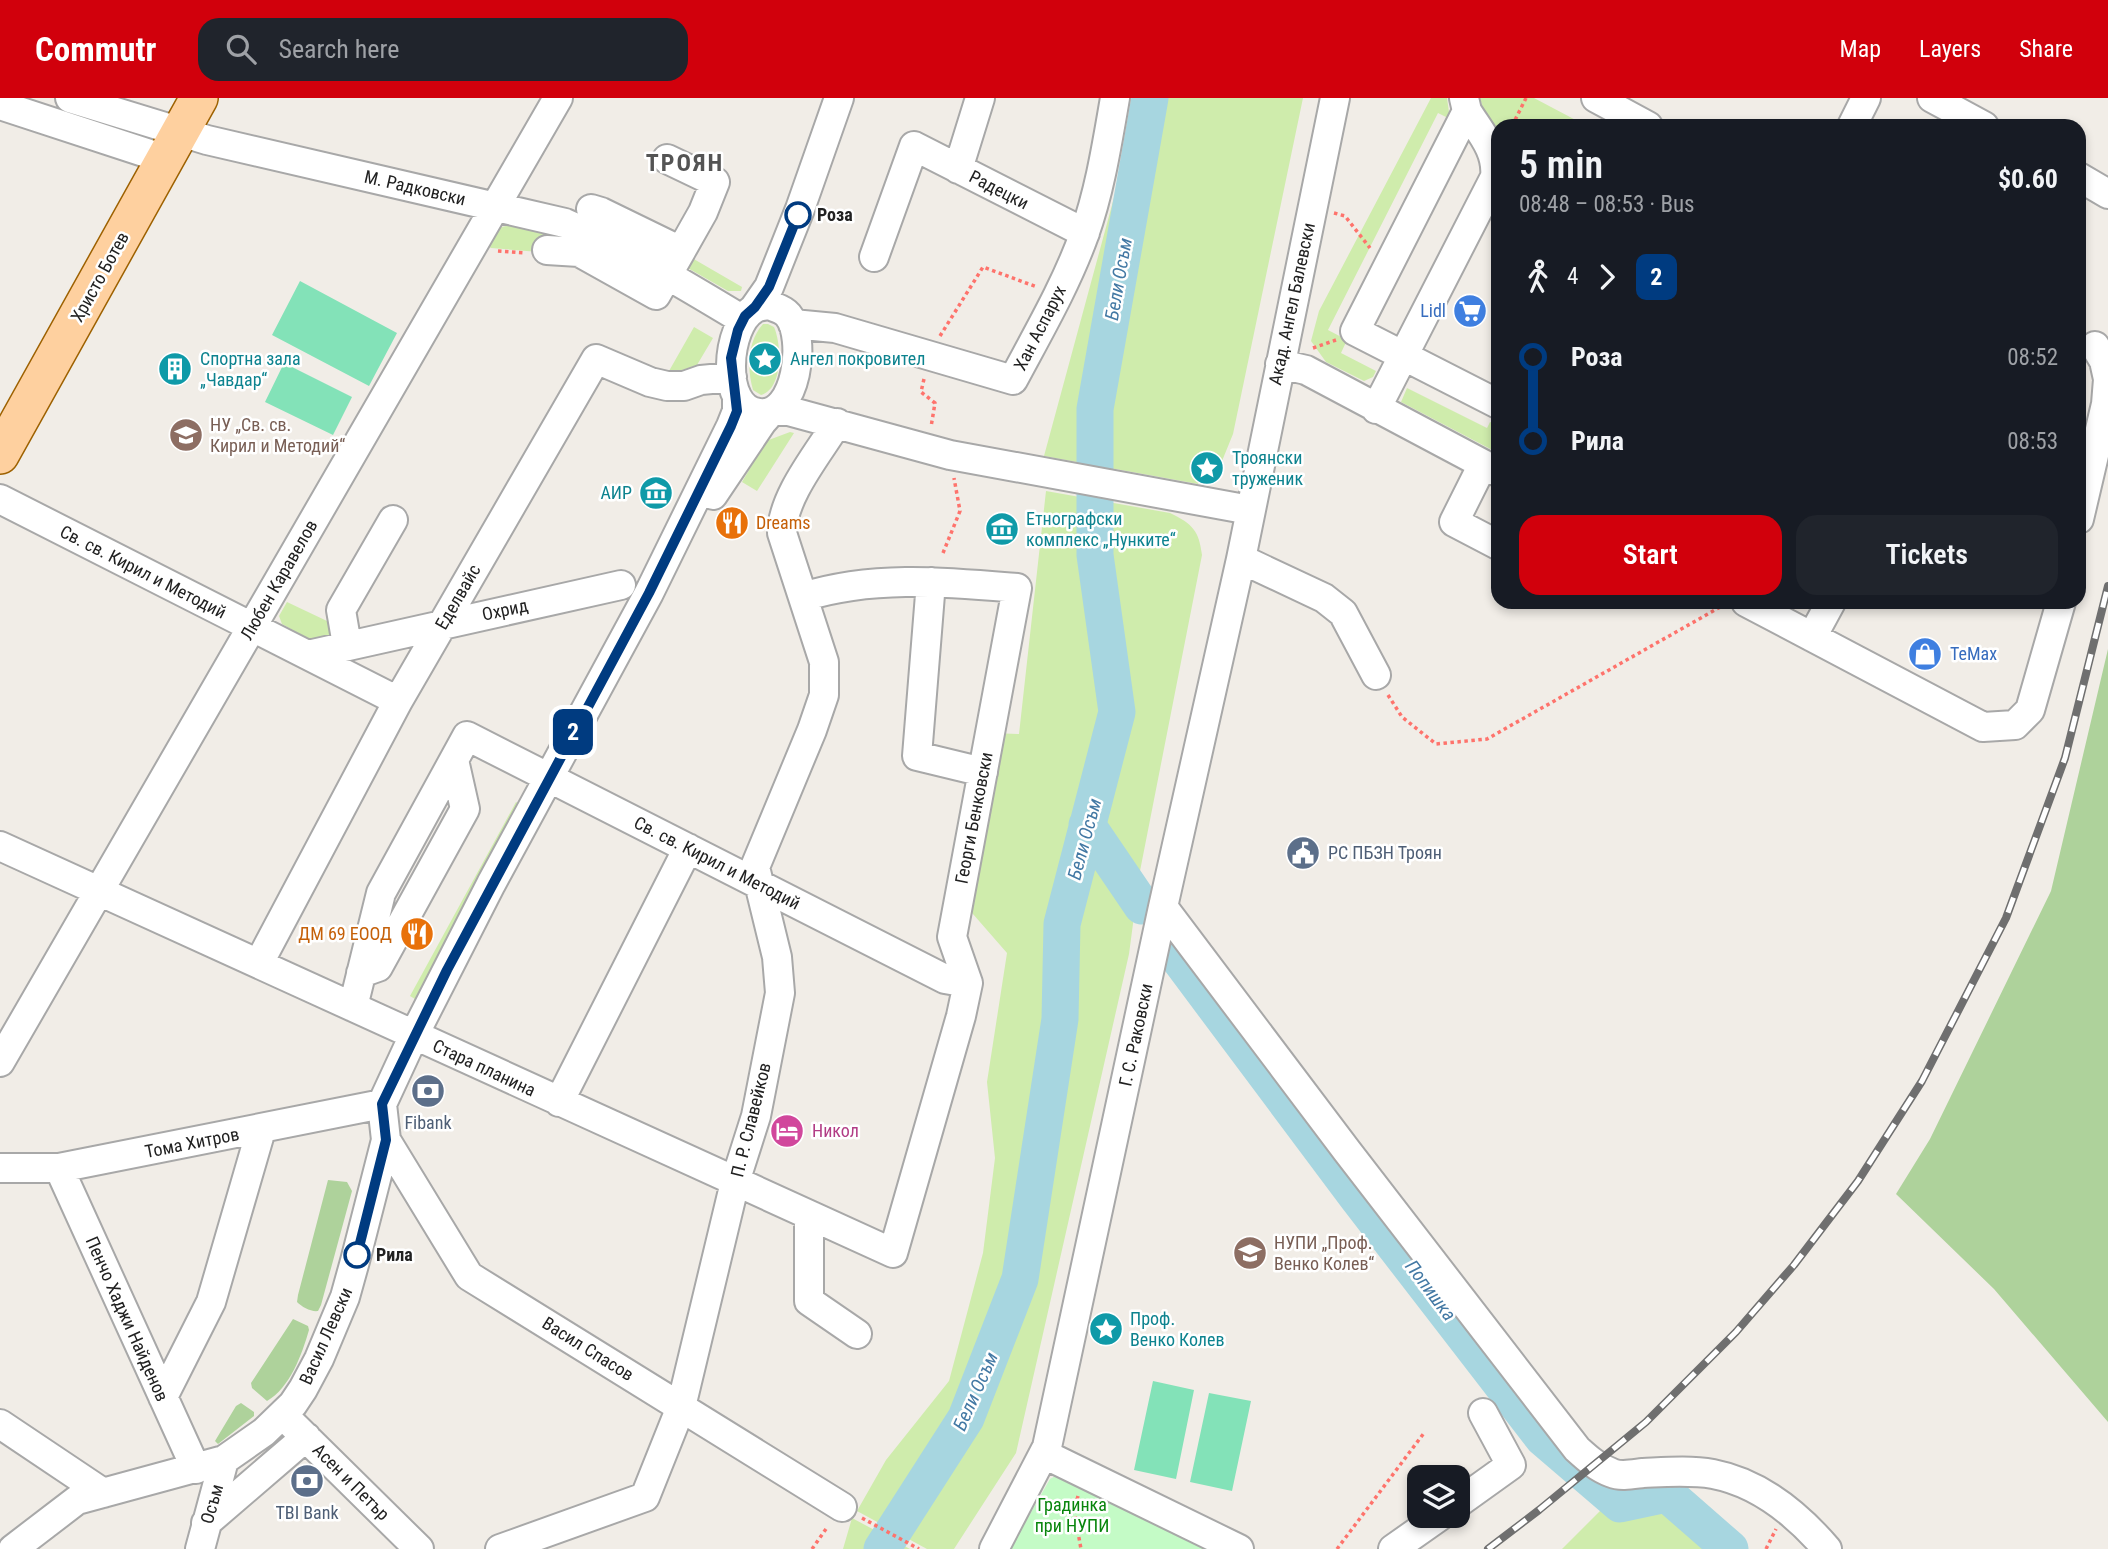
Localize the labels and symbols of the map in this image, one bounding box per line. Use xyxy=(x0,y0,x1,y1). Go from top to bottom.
district label: ТРОЯН xyxy=(646,149,724,177)
street label: М. Радковски xyxy=(362,166,468,209)
street label: Радецки xyxy=(966,166,1032,213)
marker: Роза xyxy=(785,202,811,228)
place label: Роза xyxy=(817,204,853,225)
street label: Акад. Ангел Балевски xyxy=(1264,221,1319,387)
street label: Христо Ботев xyxy=(66,228,133,326)
water label: Бели Осъм xyxy=(1100,236,1137,322)
street label: Хан Аспарух xyxy=(1009,282,1070,374)
supermarket icon: Lidl xyxy=(1451,292,1489,330)
place label: Lidl xyxy=(1420,300,1446,321)
place icon: Ангел покровител xyxy=(746,340,784,378)
place label: Спортна зала „Чавдар“ xyxy=(200,348,301,390)
place label: Ангел покровител xyxy=(790,348,925,369)
building icon: Спортна зала „Чавдар“ xyxy=(156,350,194,388)
place label: НУ „Св. св. Кирил и Методий“ xyxy=(210,414,345,456)
school or university icon: НУ „Св. св. Кирил и Методий“ xyxy=(167,416,205,454)
place label: Троянски труженик xyxy=(1232,447,1303,489)
place icon: Троянски труженик xyxy=(1188,449,1226,487)
museum icon: АИР xyxy=(637,474,675,512)
place label: АИР xyxy=(600,482,632,503)
restaurant icon: Dreams xyxy=(713,504,751,542)
place label: Етнографски комплекс „Нунките“ xyxy=(1026,508,1176,550)
museum icon: Етнографски комплекс „Нунките“ xyxy=(983,510,1021,548)
place label: Dreams xyxy=(756,512,810,533)
street label: Любен Каравелов xyxy=(236,516,321,644)
street label: Св. св. Кирил и Методий xyxy=(57,520,230,623)
street label: Еделвайс xyxy=(431,561,485,633)
street label: Охрид xyxy=(480,594,530,625)
shop icon: ТеМах xyxy=(1906,635,1944,673)
place label: ТеМах xyxy=(1950,643,1997,664)
line badge: 2 xyxy=(550,709,596,755)
street label: Георги Бенковски xyxy=(950,750,997,886)
water label: Бели Осъм xyxy=(1063,796,1106,882)
street label: Св. св. Кирил и Методий xyxy=(631,811,804,914)
public building icon: РС ПБЗН Троян xyxy=(1284,834,1322,872)
place label: РС ПБЗН Троян xyxy=(1328,842,1442,863)
restaurant icon: ДМ 69 ЕООД xyxy=(398,915,436,953)
place label: ДМ 69 ЕООД xyxy=(298,923,392,944)
street label: Г. С. Раковски xyxy=(1114,982,1157,1088)
street label: Стара планина xyxy=(429,1035,539,1101)
street label: П. Р. Славейков xyxy=(726,1060,775,1179)
bank icon: Fibank xyxy=(409,1072,447,1110)
place label: Fibank xyxy=(404,1112,452,1133)
hotel icon: Никол xyxy=(768,1112,806,1150)
place label: Никол xyxy=(812,1120,859,1141)
street label: Тома Хитров xyxy=(143,1123,241,1162)
place label: НУПИ „Проф. Венко Колев“ xyxy=(1274,1232,1374,1274)
street label: Пенчо Хаджи Найденов xyxy=(82,1233,173,1405)
school or university icon: НУПИ „Проф. Венко Колев“ xyxy=(1231,1234,1269,1272)
marker: Рила xyxy=(344,1242,370,1268)
place label: Рила xyxy=(376,1244,413,1265)
water label: Попишка xyxy=(1400,1255,1461,1325)
street label: Васил Левски xyxy=(295,1284,356,1388)
place label: Проф. Венко Колев xyxy=(1130,1308,1224,1350)
place icon: Проф. Венко Колев xyxy=(1087,1310,1125,1348)
street label: Васил Спасов xyxy=(539,1312,638,1385)
water label: Бели Осъм xyxy=(948,1348,1003,1434)
street label: Асен и Петър xyxy=(309,1439,394,1524)
bank icon: TBI Bank xyxy=(288,1462,326,1500)
street label: Осъм xyxy=(196,1482,227,1526)
park label: Градинка при НУПИ xyxy=(1035,1494,1109,1536)
place label: TBI Bank xyxy=(275,1502,339,1523)

